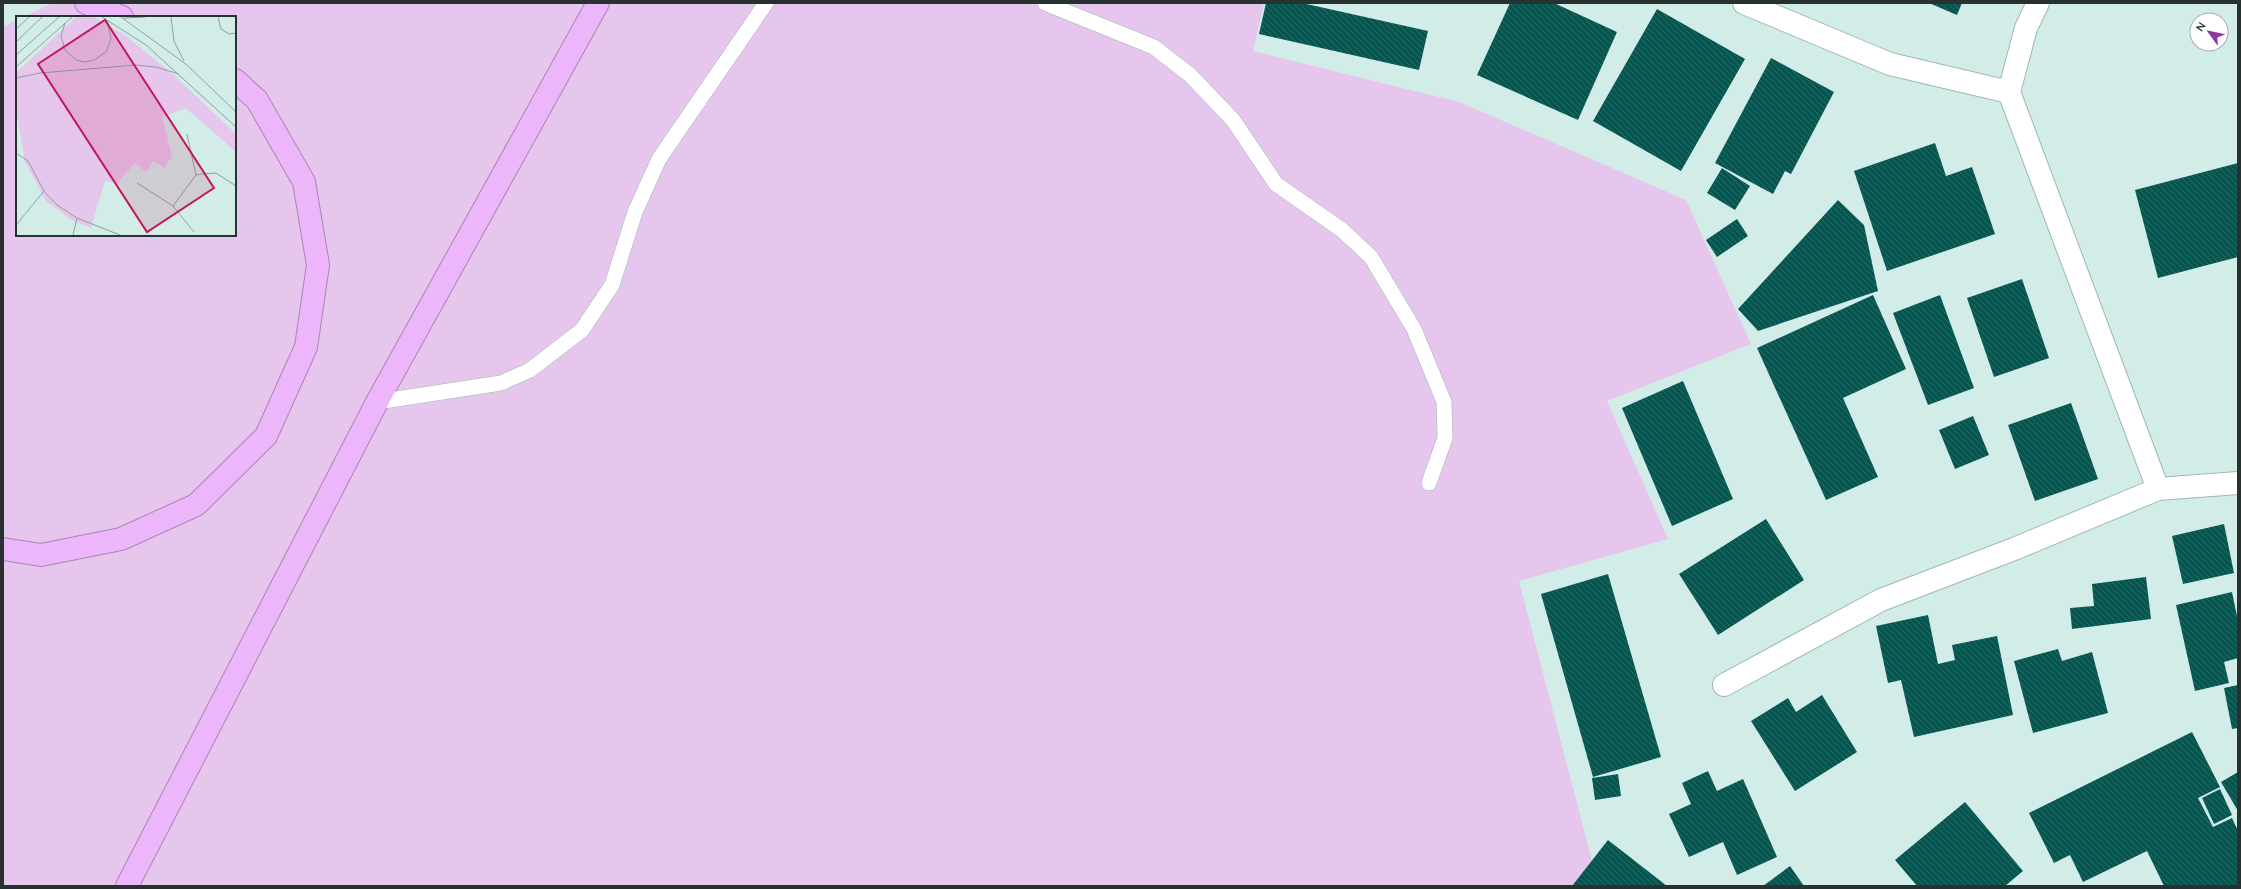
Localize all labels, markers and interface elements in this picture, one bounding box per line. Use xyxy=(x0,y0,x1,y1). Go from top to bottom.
north arrow xyxy=(2189,12,2229,52)
inset map xyxy=(16,16,236,236)
text: N xyxy=(2193,19,2209,34)

